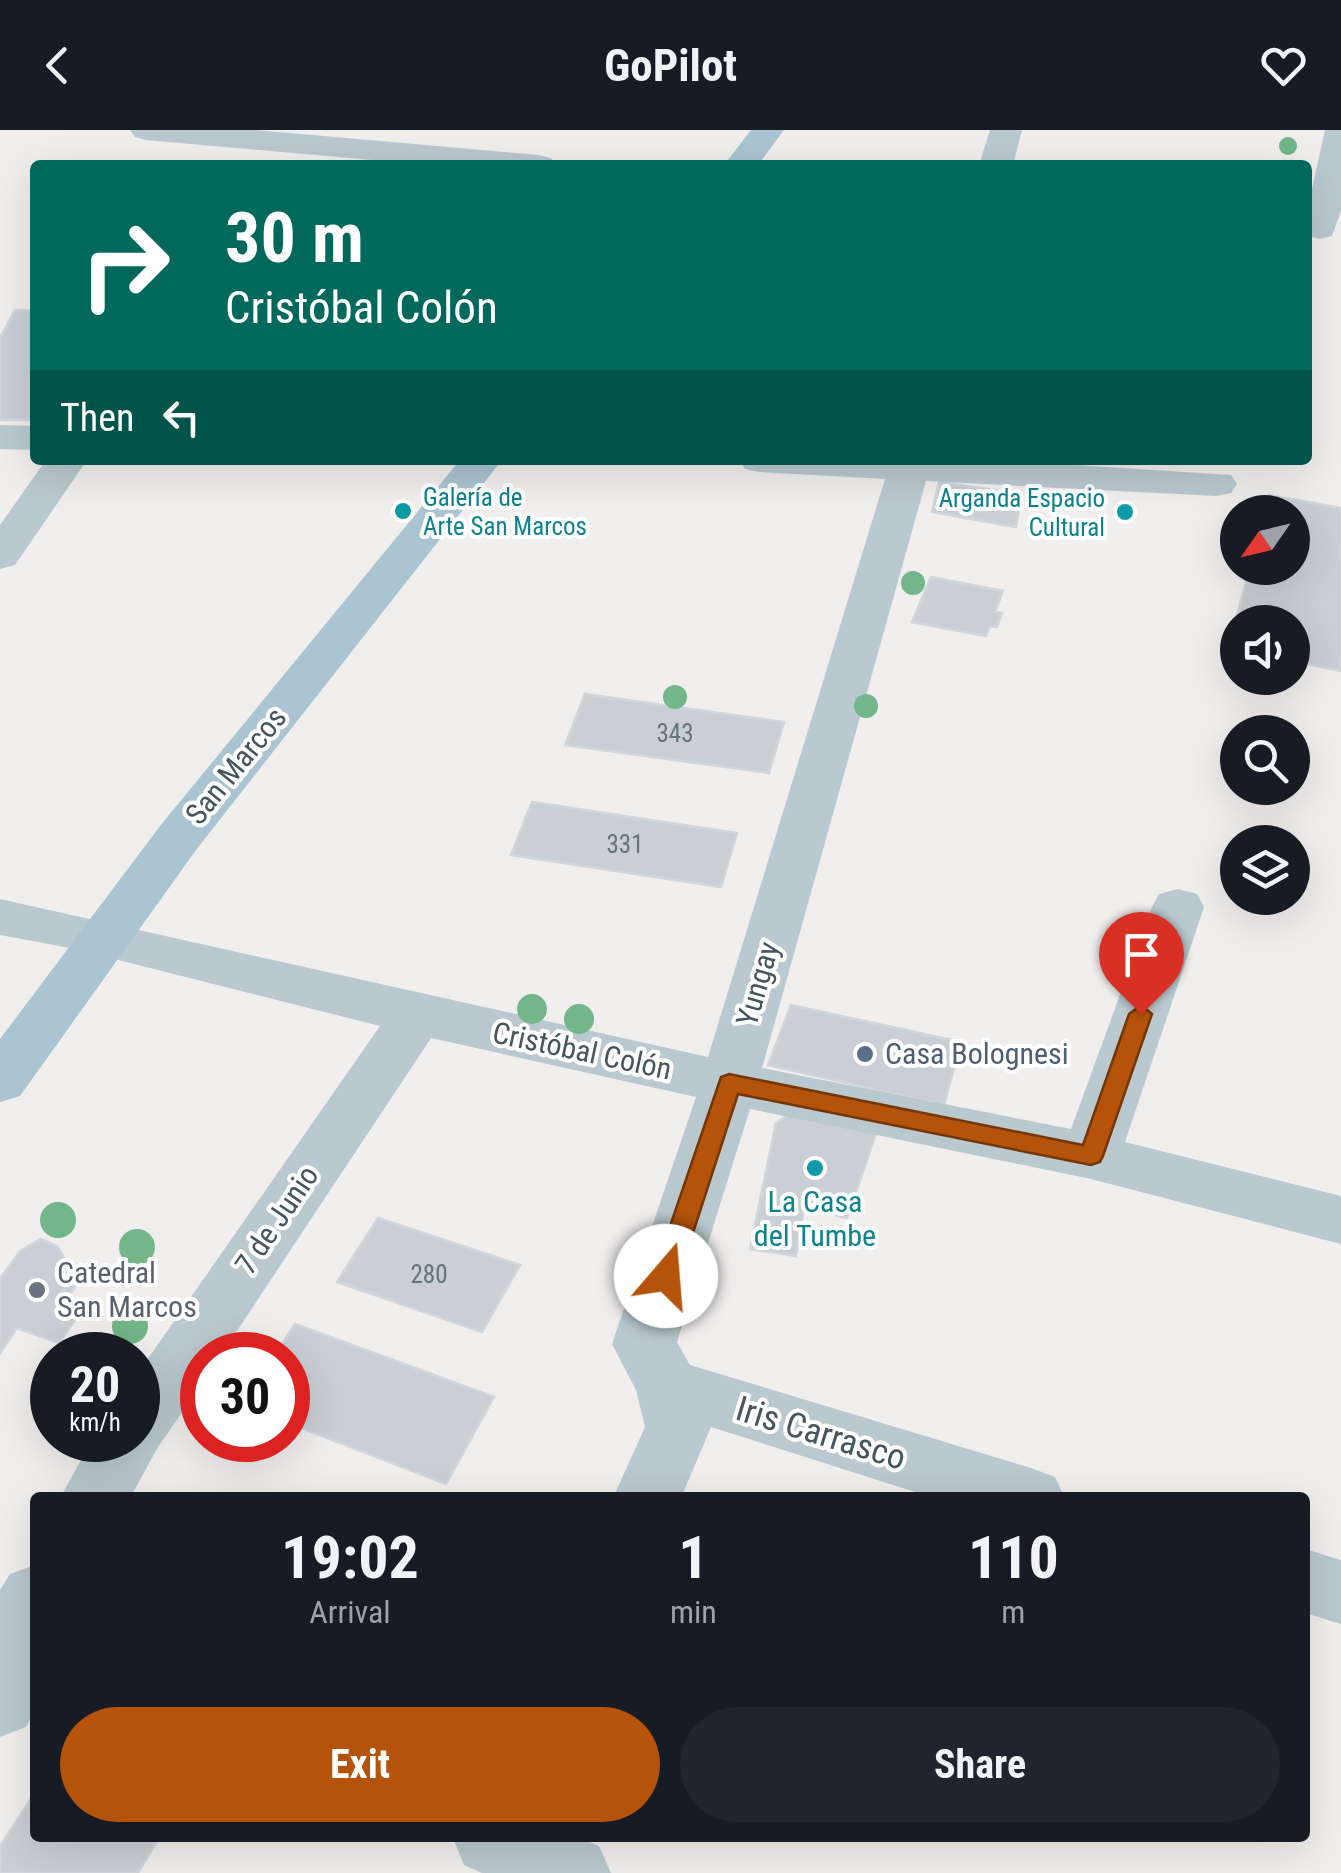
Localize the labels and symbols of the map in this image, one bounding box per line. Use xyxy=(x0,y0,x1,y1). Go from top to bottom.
place label: Galería de Arte San Marcos xyxy=(423,483,587,541)
place label: Arganda Espacio Cultural xyxy=(939,484,1105,542)
north arrow xyxy=(1220,495,1310,585)
marker: Galería de Arte San Marcos xyxy=(392,500,414,522)
marker: Arganda Espacio Cultural xyxy=(1114,501,1136,523)
street label: San Marcos xyxy=(178,700,293,831)
house number: 343 xyxy=(656,719,694,748)
house number: 331 xyxy=(606,830,644,859)
pin xyxy=(1099,912,1184,1015)
street label: Yungay xyxy=(729,938,786,1030)
street label: Cristóbal Colón xyxy=(490,1014,675,1087)
place label: Casa Bolognesi xyxy=(885,1036,1069,1071)
marker: Casa Bolognesi xyxy=(854,1043,876,1065)
marker: La Casa del Tumbe xyxy=(804,1157,826,1179)
street label: 7 de Junio xyxy=(228,1159,325,1280)
place label: La Casa del Tumbe xyxy=(754,1184,876,1253)
position arrow xyxy=(614,1224,718,1328)
place label: Catedral San Marcos xyxy=(57,1255,197,1324)
house number: 280 xyxy=(410,1260,448,1289)
marker: Catedral San Marcos xyxy=(26,1279,48,1301)
speed limit sign: 30 xyxy=(180,1332,310,1462)
street label: Iris Carrasco xyxy=(731,1388,911,1479)

